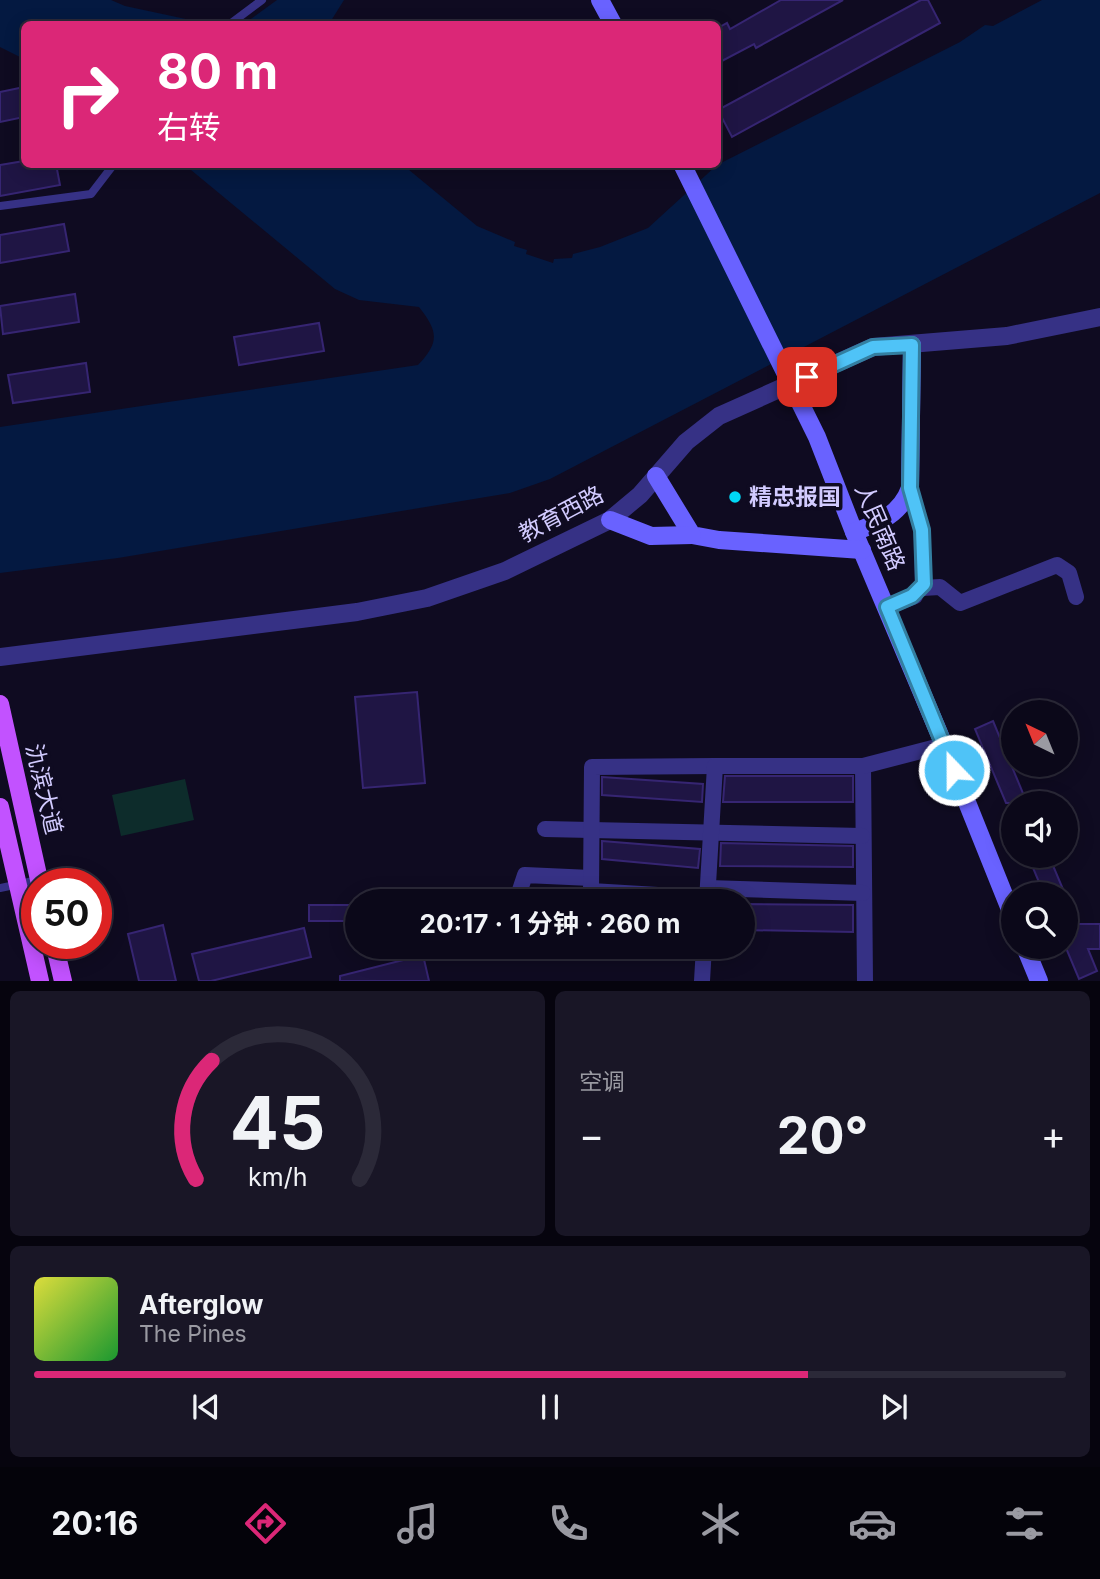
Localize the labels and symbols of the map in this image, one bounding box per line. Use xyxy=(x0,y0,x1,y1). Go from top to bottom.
pin xyxy=(777,347,837,407)
street label: 人民南路 xyxy=(849,479,911,575)
street label: 教育西路 xyxy=(514,480,608,548)
place label: 精忠报国 xyxy=(749,483,841,511)
marker: 精忠报国 xyxy=(727,489,743,505)
north arrow xyxy=(1001,700,1078,777)
position arrow xyxy=(917,733,991,807)
street label: 氿滨大道 xyxy=(20,741,68,837)
speed limit sign: 50 xyxy=(21,868,112,959)

